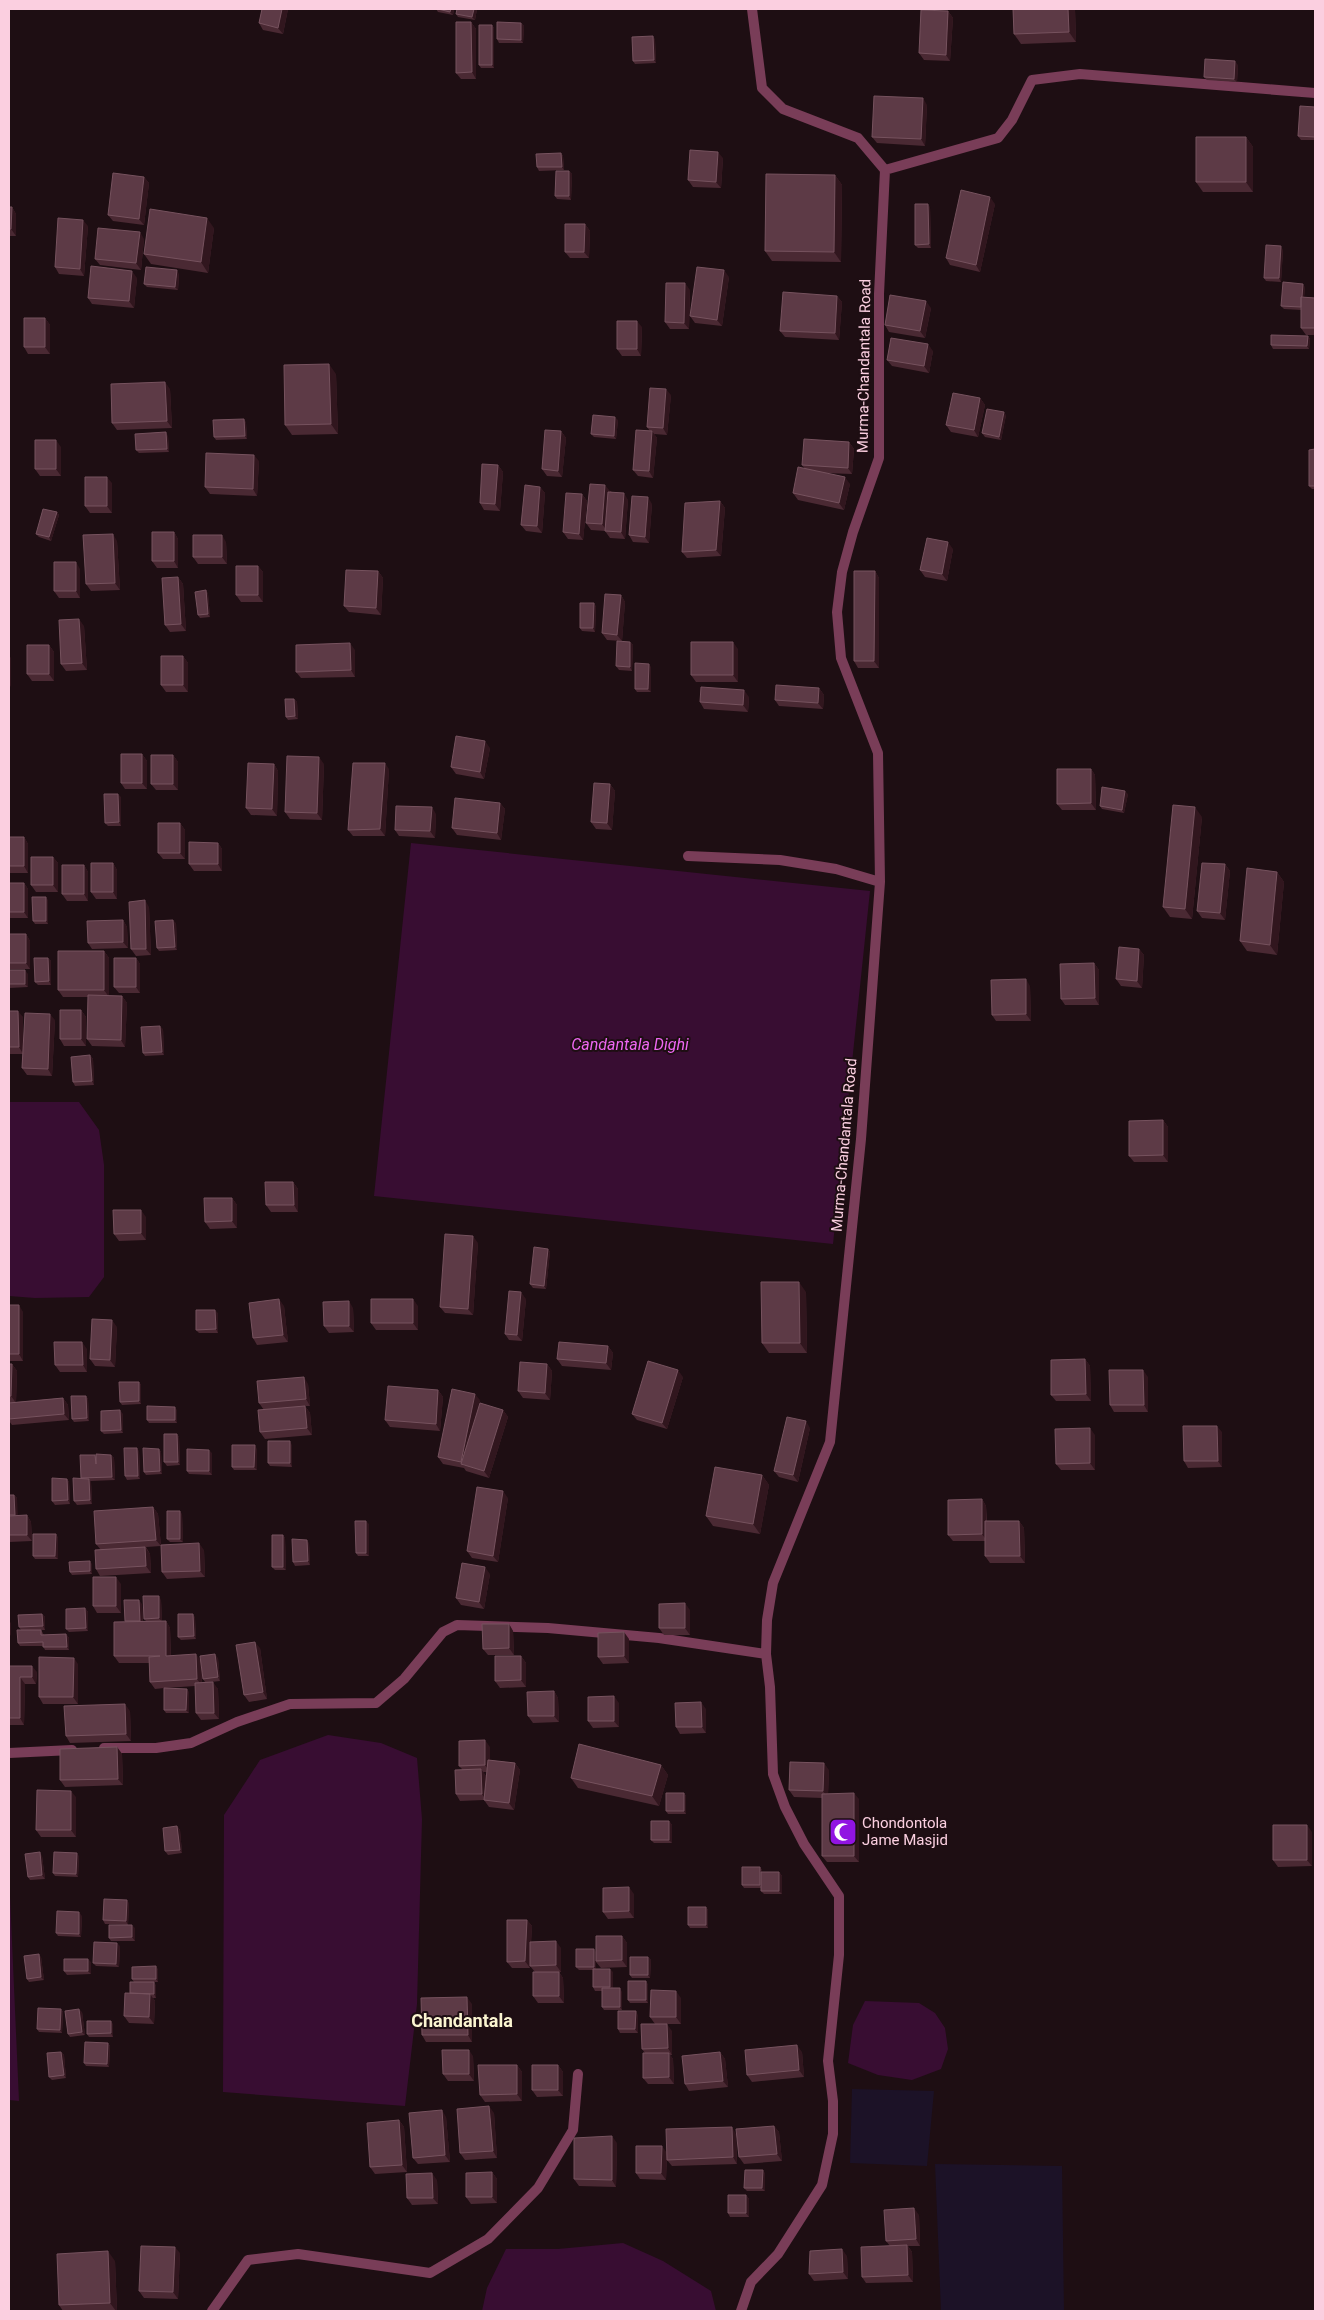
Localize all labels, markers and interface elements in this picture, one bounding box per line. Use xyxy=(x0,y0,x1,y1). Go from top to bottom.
street label: Murma-Chandantala Road xyxy=(853,279,875,453)
water label: Candantala Dighi xyxy=(571,1035,689,1054)
street label: Murma-Chandantala Road xyxy=(827,1057,861,1233)
place label: Chondontola Jame Masjid xyxy=(862,1814,948,1849)
mosque icon: Chondontola Jame Masjid xyxy=(828,1817,858,1847)
district label: Chandantala xyxy=(411,2010,513,2031)

